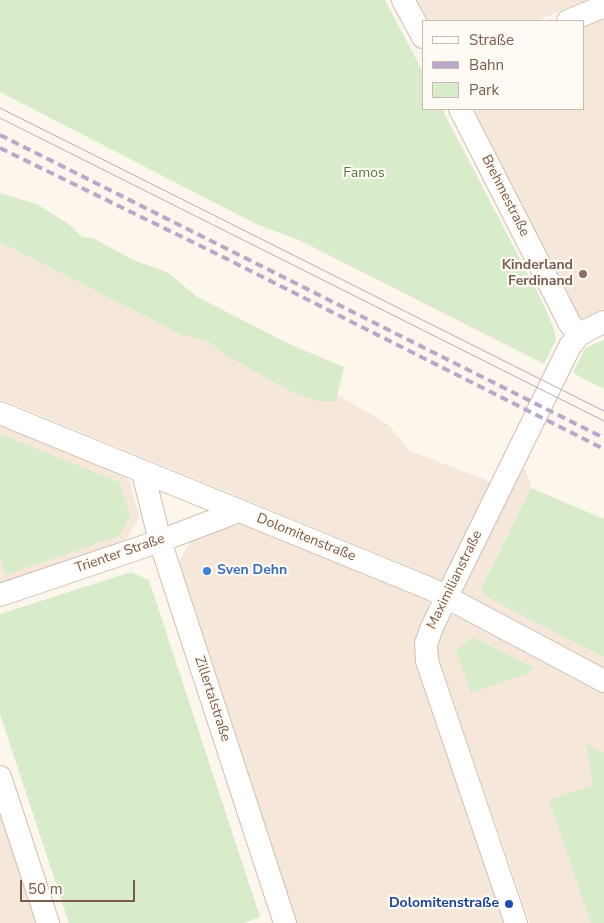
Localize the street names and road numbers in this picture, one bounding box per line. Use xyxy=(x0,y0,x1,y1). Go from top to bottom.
street label: Brehmestraße xyxy=(477,152,533,240)
street label: Dolomitenstraße xyxy=(254,510,358,566)
street label: Maximilianstraße xyxy=(424,528,486,632)
street label: Trienter Straße xyxy=(73,531,167,577)
street label: Zillertalstraße xyxy=(190,654,234,744)

